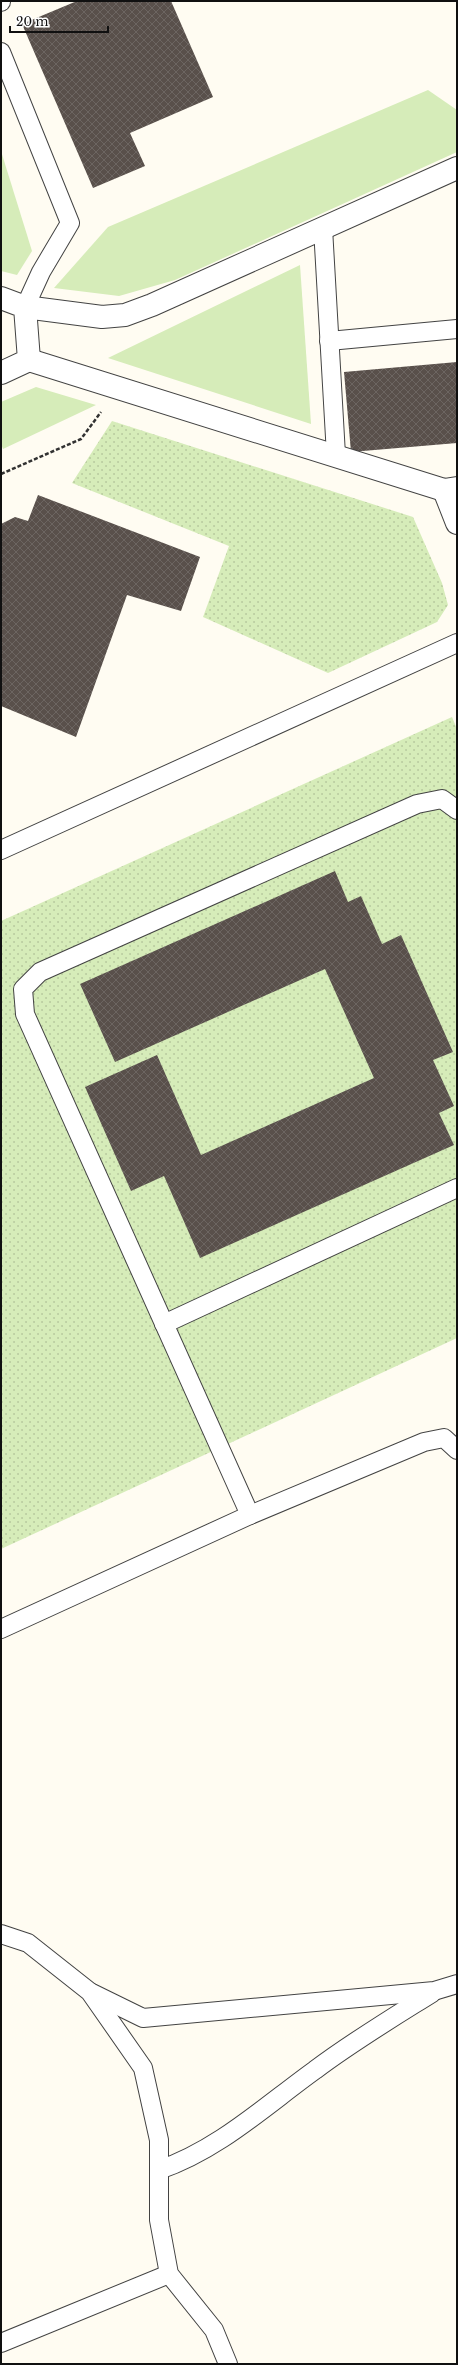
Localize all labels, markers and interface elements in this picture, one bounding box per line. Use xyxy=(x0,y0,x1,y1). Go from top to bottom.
scale bar xyxy=(10,8,108,34)
text: 20 m xyxy=(16,14,48,29)

